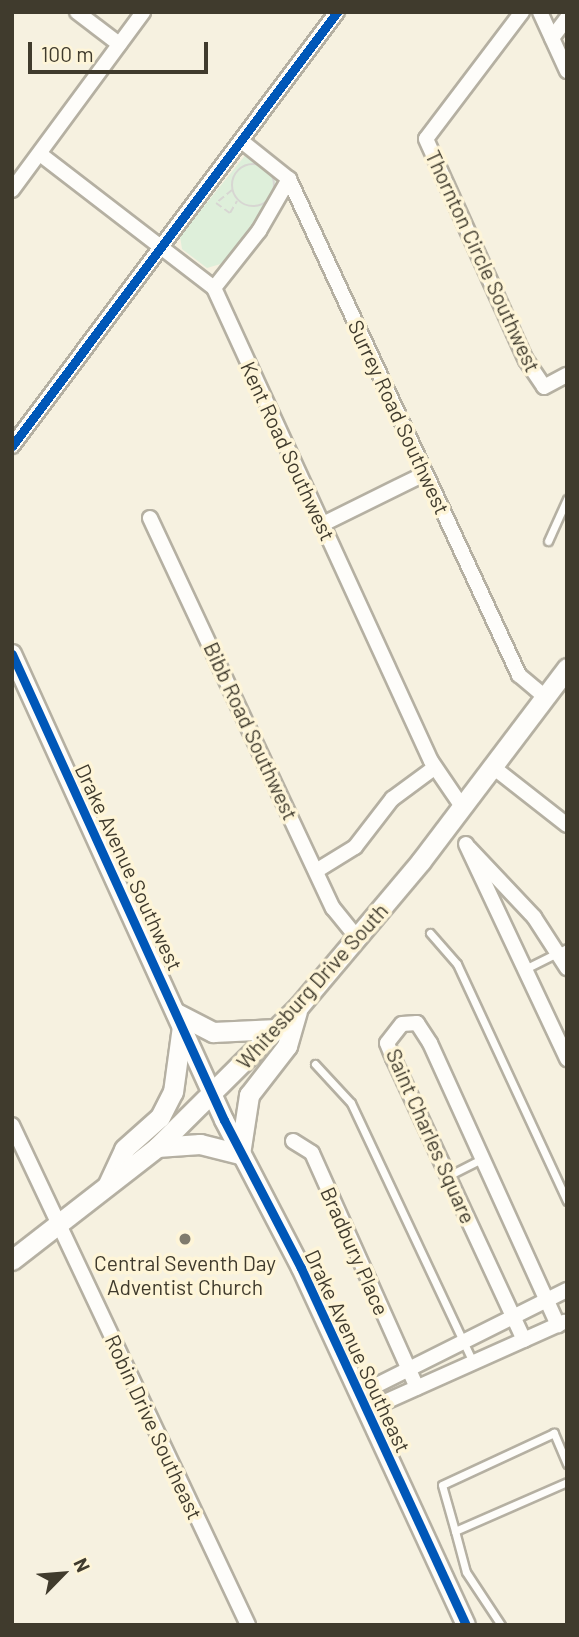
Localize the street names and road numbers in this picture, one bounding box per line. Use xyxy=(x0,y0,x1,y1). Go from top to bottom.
street label: Thornton Circle Southwest xyxy=(420,146,546,376)
street label: Surrey Road Southwest xyxy=(343,316,455,518)
street label: Kent Road Southwest xyxy=(235,357,341,545)
street label: Bibb Road Southwest xyxy=(199,638,303,824)
street label: Drake Avenue Southwest xyxy=(70,760,188,974)
street label: Whitesburg Drive South xyxy=(231,898,393,1074)
street label: Saint Charles Square xyxy=(381,1045,481,1227)
street label: Bradbury Place xyxy=(315,1183,395,1319)
street label: Drake Avenue Southeast xyxy=(300,1245,416,1457)
street label: Robin Drive Southeast xyxy=(100,1331,208,1523)

